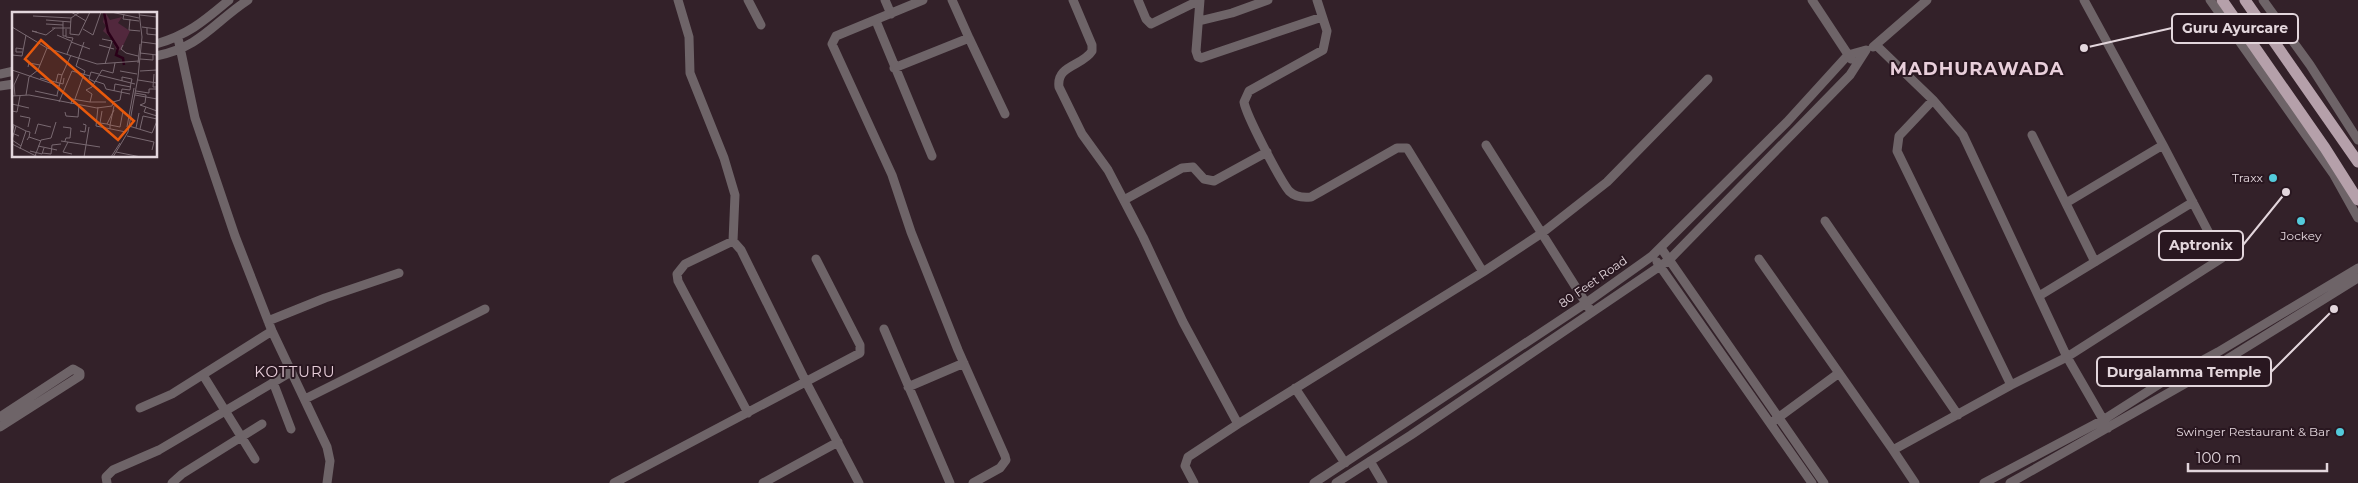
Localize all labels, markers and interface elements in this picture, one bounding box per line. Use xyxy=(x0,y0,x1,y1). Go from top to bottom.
inset map xyxy=(12,12,158,158)
callout: Guru Ayurcare xyxy=(2172,14,2298,43)
text: Guru Ayurcare xyxy=(2182,19,2288,37)
district label: MADHURAWADA xyxy=(1890,58,2064,80)
place label: Traxx xyxy=(2232,170,2264,185)
marker: Traxx xyxy=(2267,172,2279,184)
marker: Jockey xyxy=(2295,215,2307,227)
place label: Jockey xyxy=(2280,228,2322,243)
callout: Aptronix xyxy=(2159,231,2243,260)
text: Aptronix xyxy=(2168,236,2234,254)
street label: 80 Feet Road xyxy=(1556,252,1630,311)
callout: Durgalamma Temple xyxy=(2097,357,2271,386)
district label: KOTTURU xyxy=(254,362,336,381)
text: Durgalamma Temple xyxy=(2107,363,2261,381)
place label: Swinger Restaurant & Bar xyxy=(2176,424,2330,439)
marker: Swinger Restaurant & Bar xyxy=(2334,426,2346,438)
scale bar xyxy=(2188,440,2327,472)
text: 100 m xyxy=(2196,448,2241,467)

